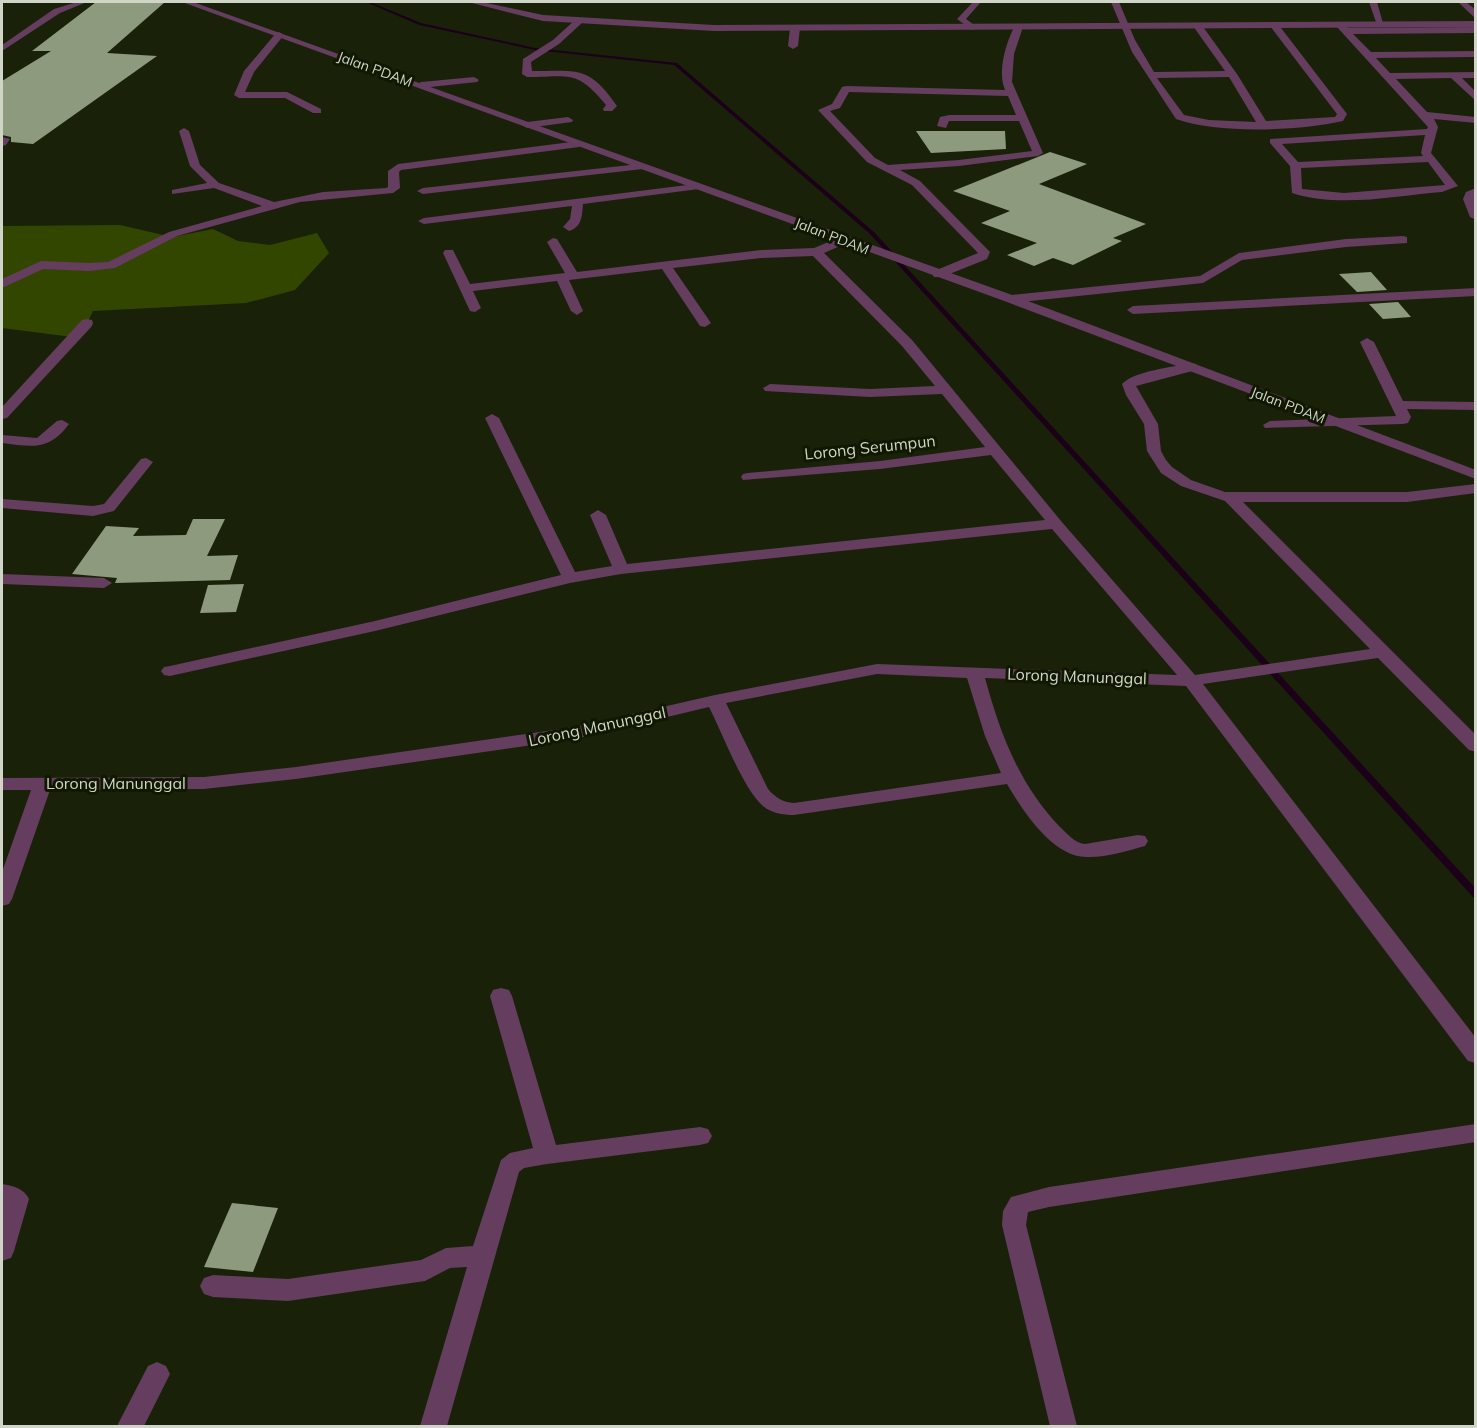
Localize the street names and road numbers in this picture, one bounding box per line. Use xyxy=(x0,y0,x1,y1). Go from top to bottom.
street label: Jalan PDAM xyxy=(335,47,415,91)
street label: Jalan PDAM xyxy=(792,214,872,258)
street label: Jalan PDAM xyxy=(1248,383,1328,427)
street label: Lorong Serumpun xyxy=(803,430,937,464)
street label: Lorong Manunggal xyxy=(1007,664,1147,688)
street label: Lorong Manunggal xyxy=(527,702,667,750)
street label: Lorong Manunggal xyxy=(46,773,186,793)

